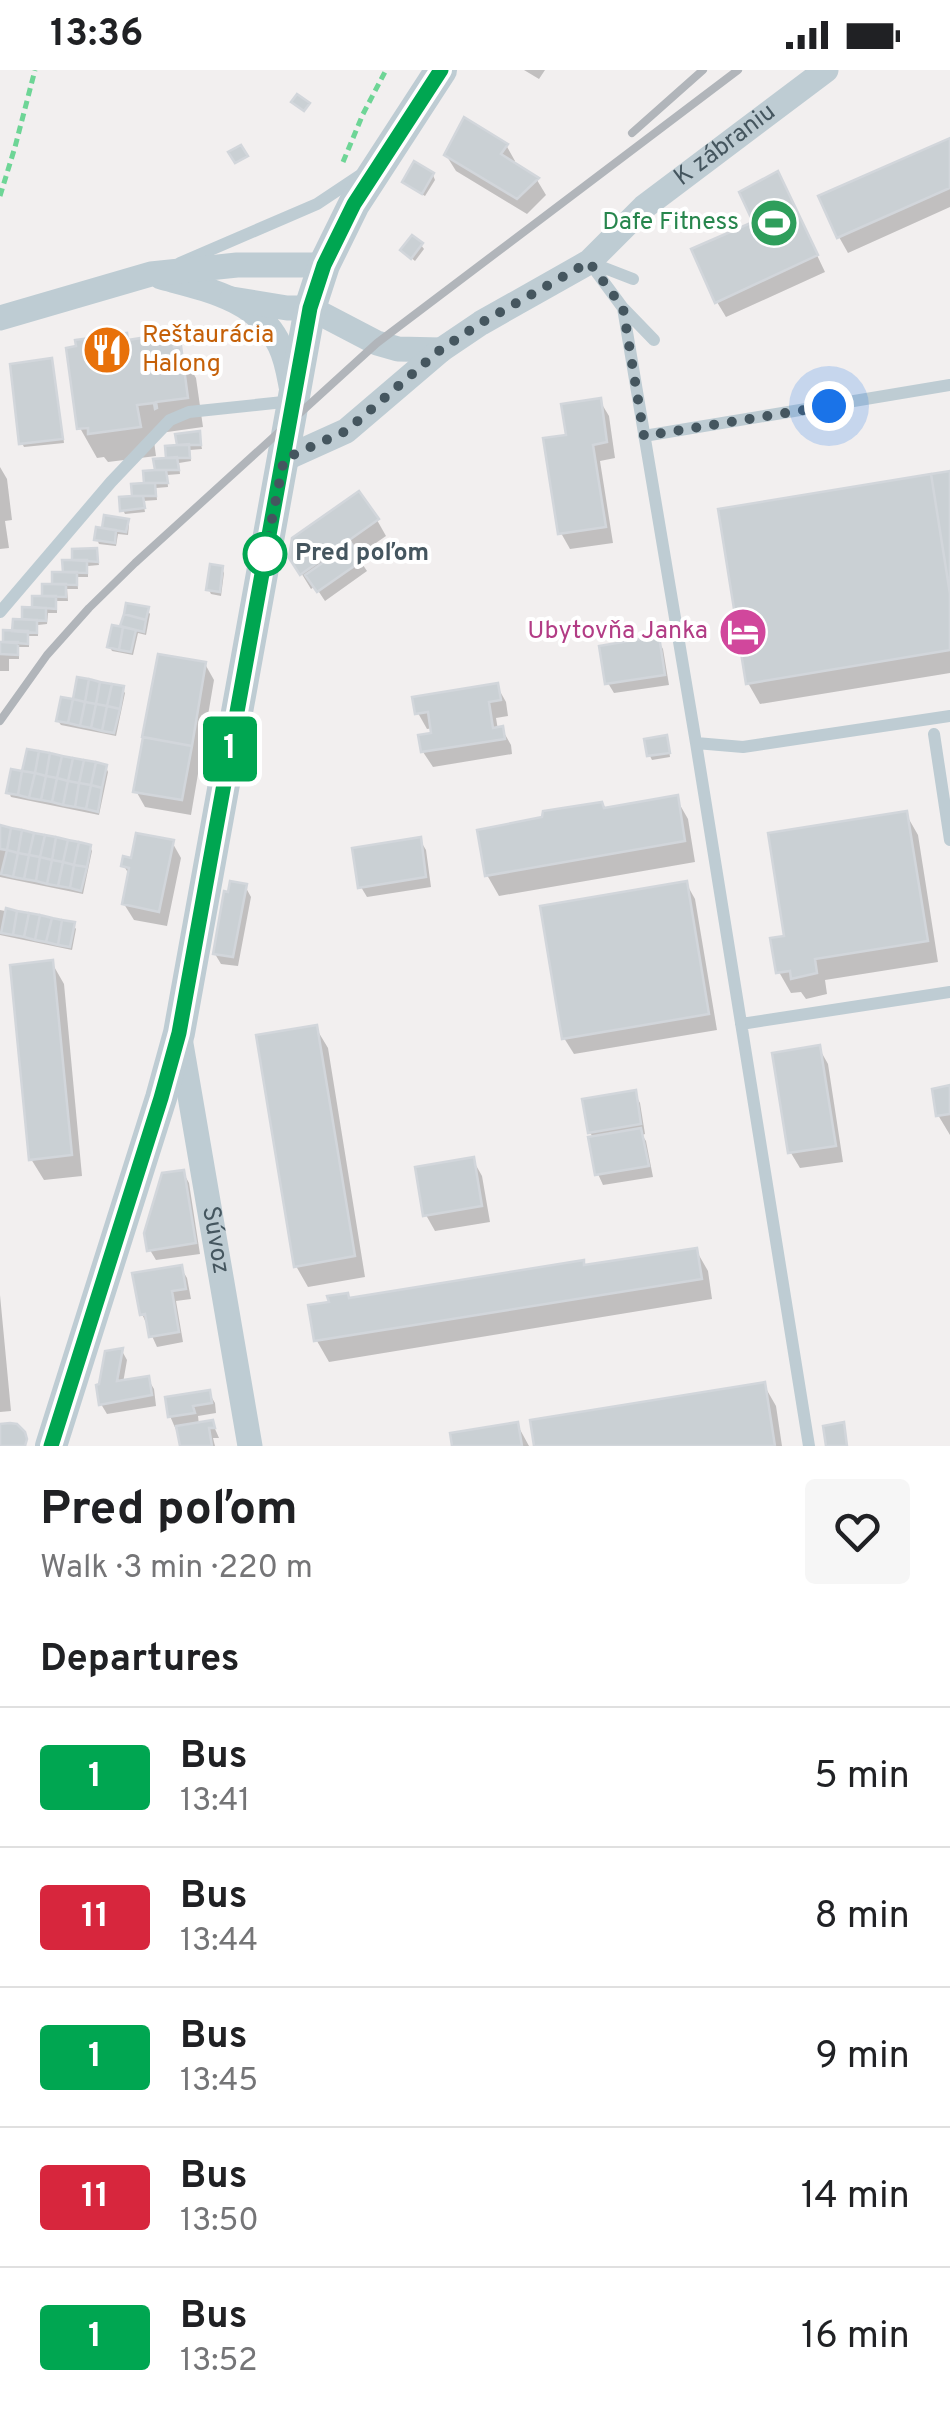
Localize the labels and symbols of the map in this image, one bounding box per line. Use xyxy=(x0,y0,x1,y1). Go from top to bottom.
street label: K zábraniu xyxy=(668,97,783,194)
sports icon: Dafe Fitness xyxy=(748,197,800,249)
place label: Dafe Fitness xyxy=(602,207,739,239)
place label: Reštaurácia Halong xyxy=(142,320,274,381)
restaurant icon: Reštaurácia Halong xyxy=(81,324,133,376)
your location xyxy=(804,381,854,431)
marker: Pred poľom xyxy=(244,533,286,575)
place label: Pred poľom xyxy=(295,538,429,570)
hotel icon: Ubytovňa Janka xyxy=(717,606,769,658)
place label: Ubytovňa Janka xyxy=(527,616,708,648)
line badge: 1 xyxy=(198,716,262,782)
street label: Súvoz xyxy=(193,1204,236,1276)

